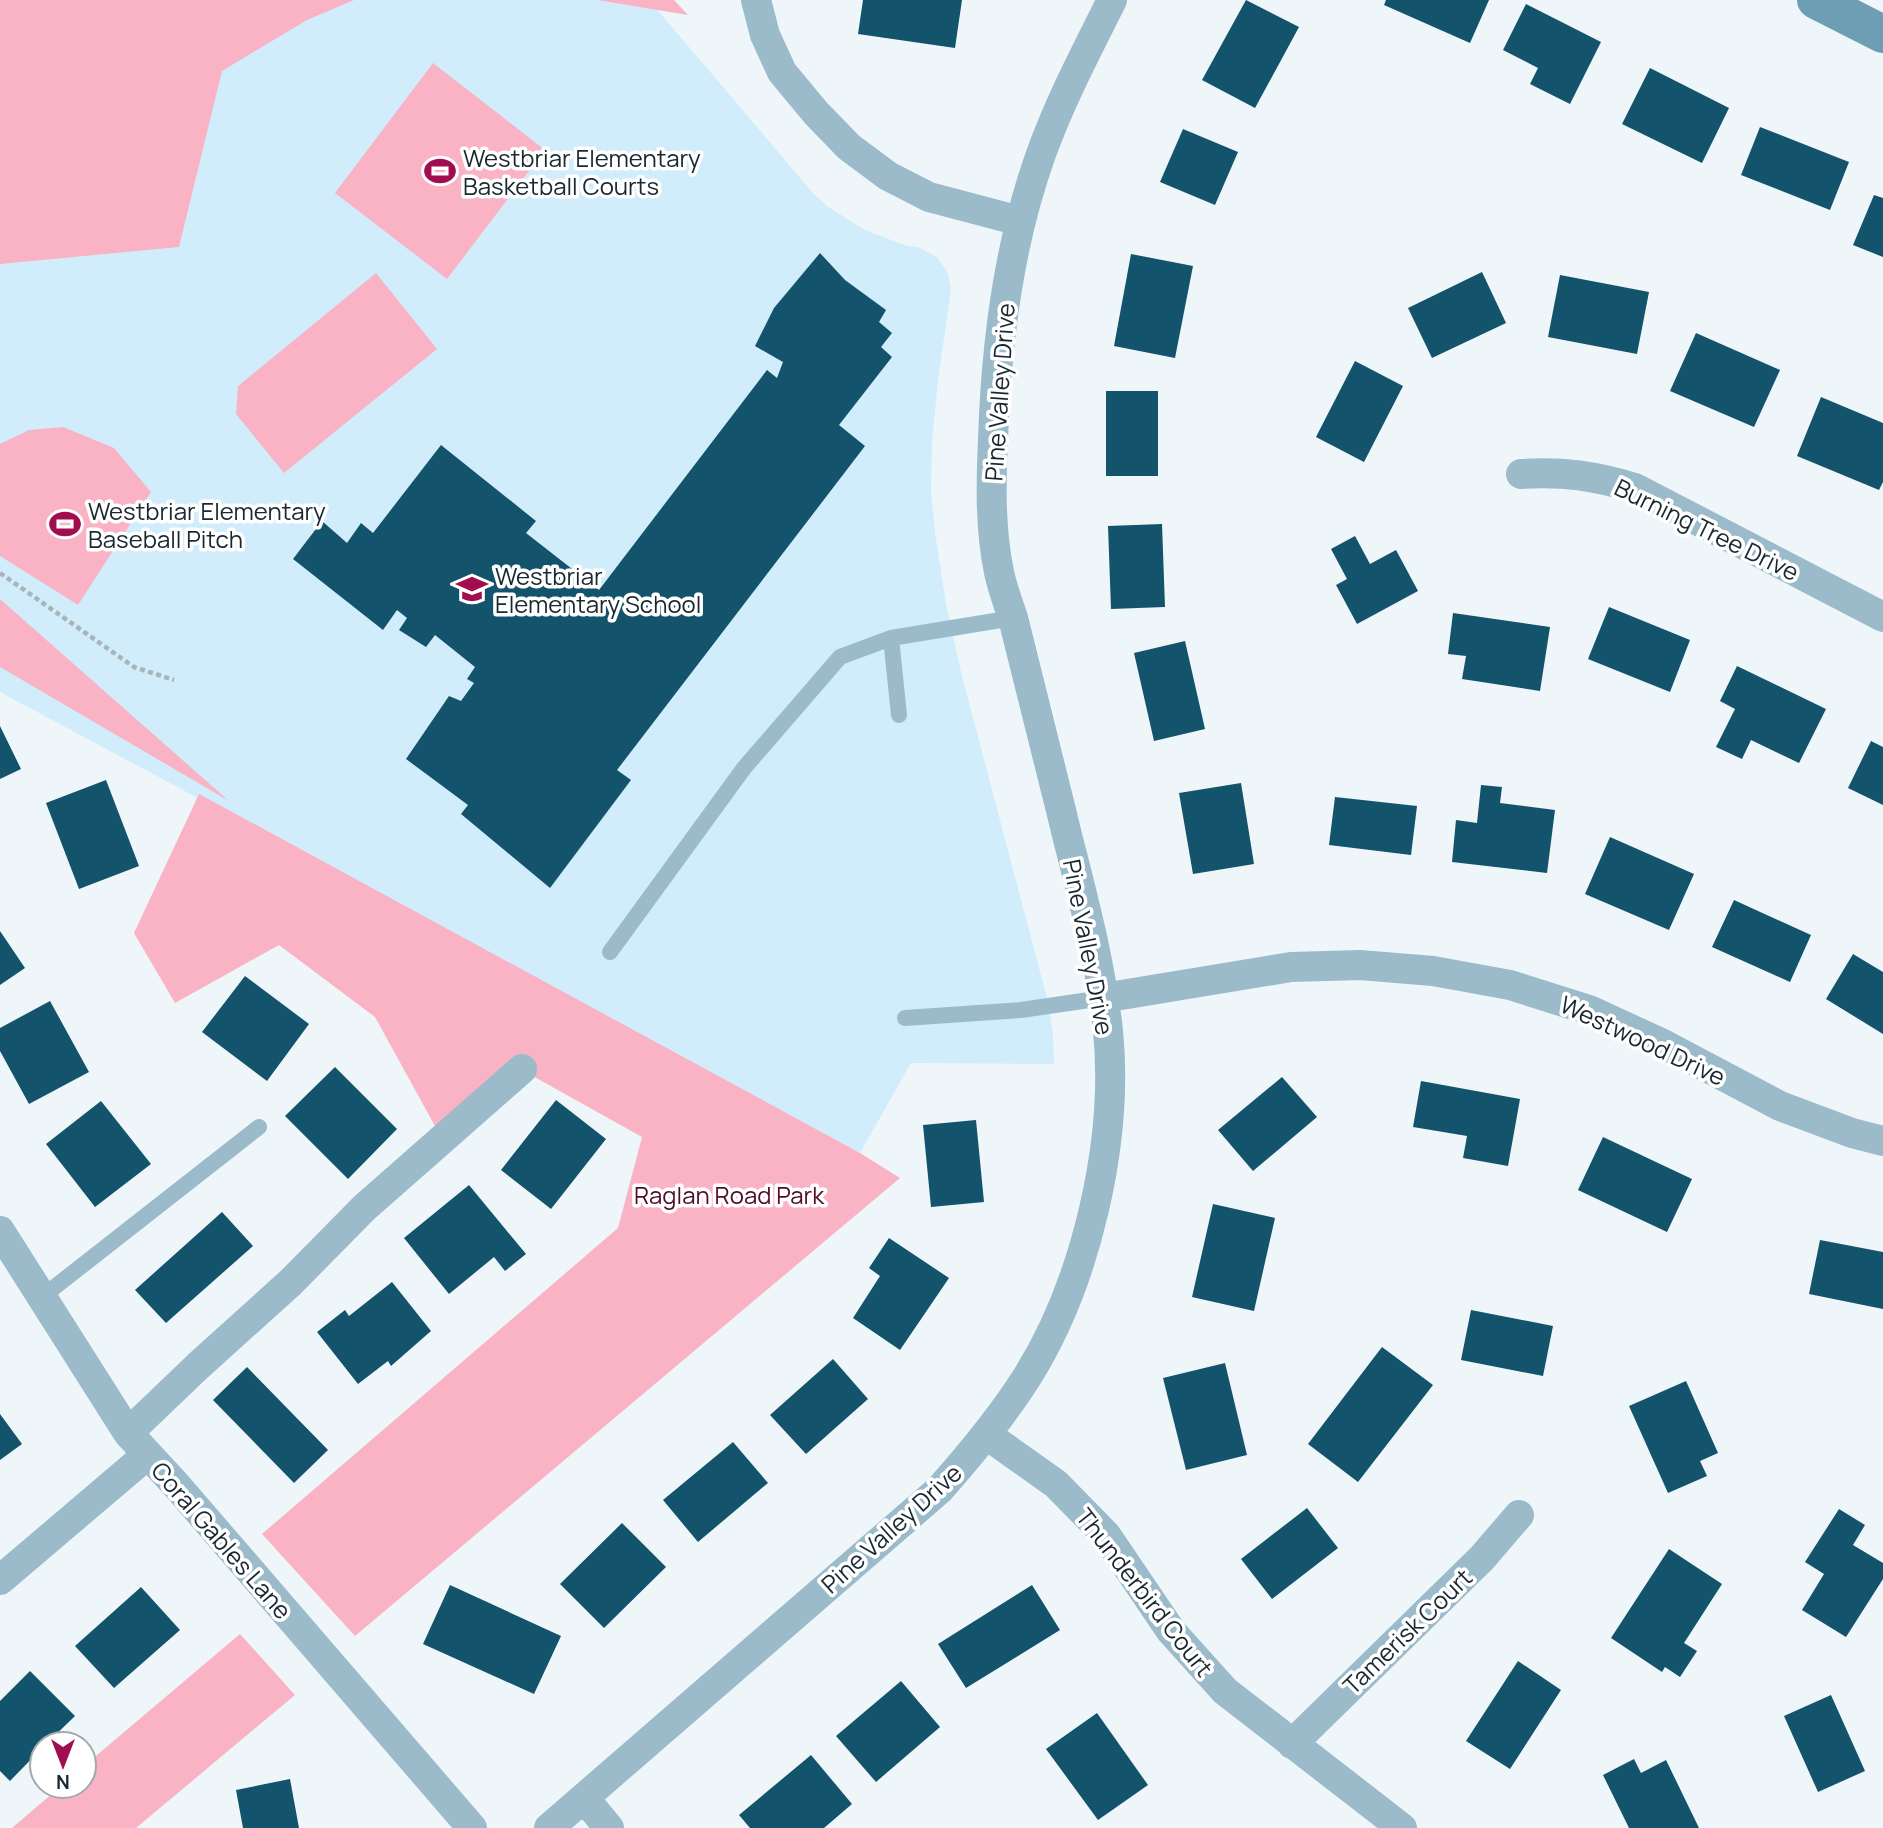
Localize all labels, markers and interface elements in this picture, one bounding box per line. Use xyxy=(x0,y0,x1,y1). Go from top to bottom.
place label: Westbriar Elementary Basketball Courts xyxy=(463,141,701,202)
sports icon: Westbriar Elementary Basketball Courts xyxy=(423,154,457,188)
street label: Pine Valley Drive xyxy=(976,302,1022,482)
street label: Burning Tree Drive xyxy=(1609,470,1805,588)
place label: Westbriar Elementary Baseball Pitch xyxy=(88,494,326,555)
sports icon: Westbriar Elementary Baseball Pitch xyxy=(48,507,82,541)
place label: Westbriar Elementary School xyxy=(495,559,701,620)
school or university icon: Westbriar Elementary School xyxy=(455,572,489,606)
street label: Pine Valley Drive xyxy=(1056,856,1122,1038)
street label: Westwood Drive xyxy=(1555,987,1731,1093)
park label: Raglan Road Park xyxy=(634,1178,825,1211)
street label: Coral Gables Lane xyxy=(144,1454,300,1626)
street label: Pine Valley Drive xyxy=(814,1456,968,1600)
street label: Thunderbird Court xyxy=(1069,1501,1221,1683)
street label: Tamerisk Court xyxy=(1335,1561,1479,1701)
north arrow xyxy=(28,1730,98,1800)
text: N xyxy=(56,1769,70,1795)

